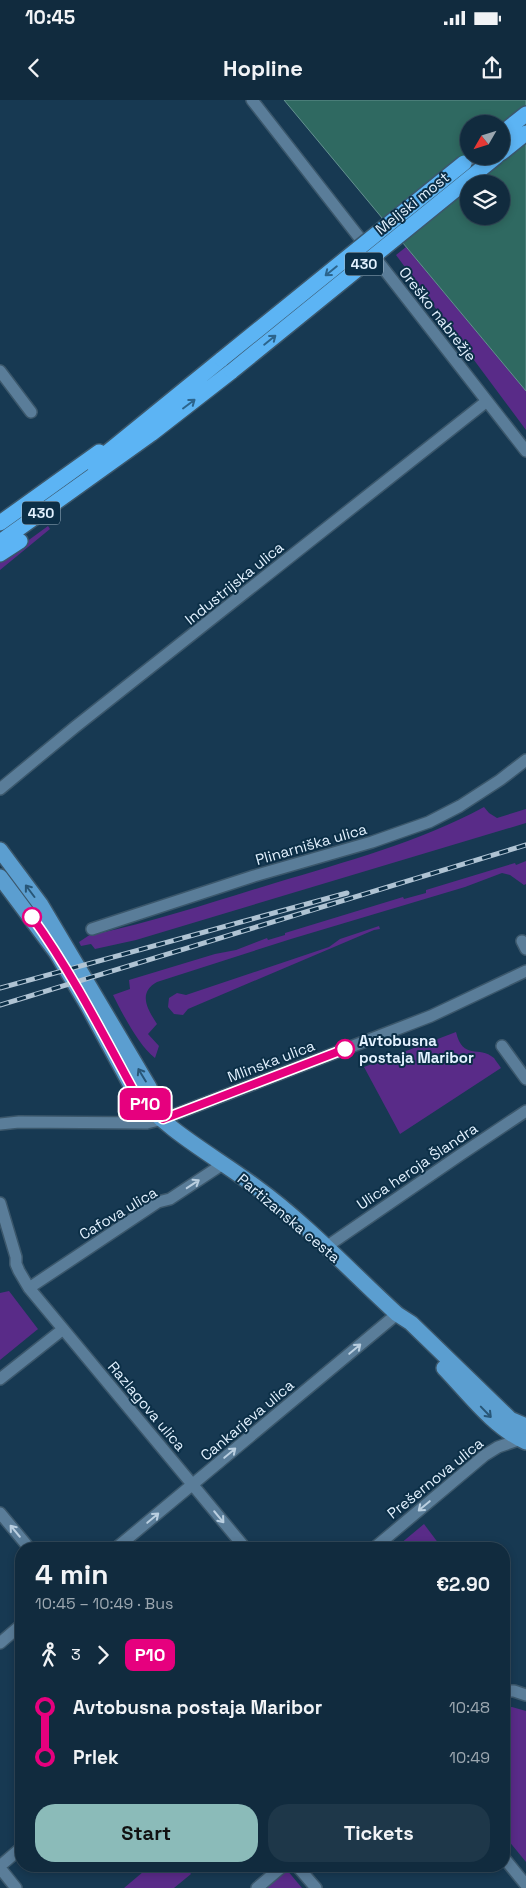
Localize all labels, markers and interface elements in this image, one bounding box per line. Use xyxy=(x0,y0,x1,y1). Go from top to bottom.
text: 10:45 xyxy=(25,5,75,30)
icon: back xyxy=(20,54,48,82)
text: Hopline xyxy=(223,54,303,82)
icon: share xyxy=(478,54,506,82)
north arrow xyxy=(460,115,510,165)
map controls xyxy=(460,115,510,225)
street label: Meljski most xyxy=(371,167,453,239)
button: layers xyxy=(460,175,510,225)
road number: 430 xyxy=(345,252,383,275)
street label: Oreško nabrežje xyxy=(395,263,481,365)
one-way arrow xyxy=(325,266,338,277)
one-way arrow xyxy=(263,335,276,346)
one-way arrow xyxy=(182,399,196,409)
road number: 430 xyxy=(22,502,60,524)
street label: Industrijska ulica xyxy=(181,537,288,629)
street label: Plinarniška ulica xyxy=(253,819,369,869)
one-way arrow xyxy=(25,885,36,898)
unlabelled marker xyxy=(22,907,42,927)
place label: Avtobusna postaja Maribor xyxy=(359,1031,474,1067)
street label: Mlinska ulica xyxy=(225,1036,318,1086)
marker: Avtobusna postaja Maribor xyxy=(335,1039,355,1059)
one-way arrow xyxy=(137,1068,147,1082)
line badge: P10 xyxy=(116,1088,174,1120)
text: P10 xyxy=(130,1092,160,1115)
street label: Ulica heroja Šlandra xyxy=(353,1118,482,1214)
street label: Partizanska cesta xyxy=(234,1169,345,1267)
one-way arrow xyxy=(186,1179,200,1189)
street label: Cafova ulica xyxy=(76,1182,161,1244)
one-way arrow xyxy=(348,1344,361,1355)
street label: Razlagova ulica xyxy=(104,1357,190,1455)
street label: Cankarjeva ulica xyxy=(196,1375,298,1465)
one-way arrow xyxy=(480,1406,492,1418)
street label: Prešernova ulica xyxy=(383,1433,487,1523)
one-way arrow xyxy=(223,1448,236,1459)
one-way arrow xyxy=(417,1501,430,1512)
one-way arrow xyxy=(214,1510,225,1523)
one-way arrow xyxy=(146,1512,159,1523)
one-way arrow xyxy=(9,1525,20,1538)
text: 4 min xyxy=(35,1556,109,1592)
text: €2.90 xyxy=(436,1572,490,1597)
text: 10:45 – 10:49 · Bus xyxy=(35,1593,173,1614)
icon: walk xyxy=(35,1641,63,1669)
icon: forward xyxy=(89,1641,117,1669)
text: P10 xyxy=(135,1643,165,1666)
text: 3 xyxy=(71,1644,81,1665)
text: Avtobusna postaja Maribor xyxy=(73,1695,322,1720)
text: 10:48 xyxy=(449,1697,490,1718)
text: Prlek xyxy=(73,1745,119,1770)
text: 10:49 xyxy=(449,1747,490,1768)
button: Start xyxy=(35,1804,258,1862)
button: Tickets xyxy=(268,1804,490,1862)

